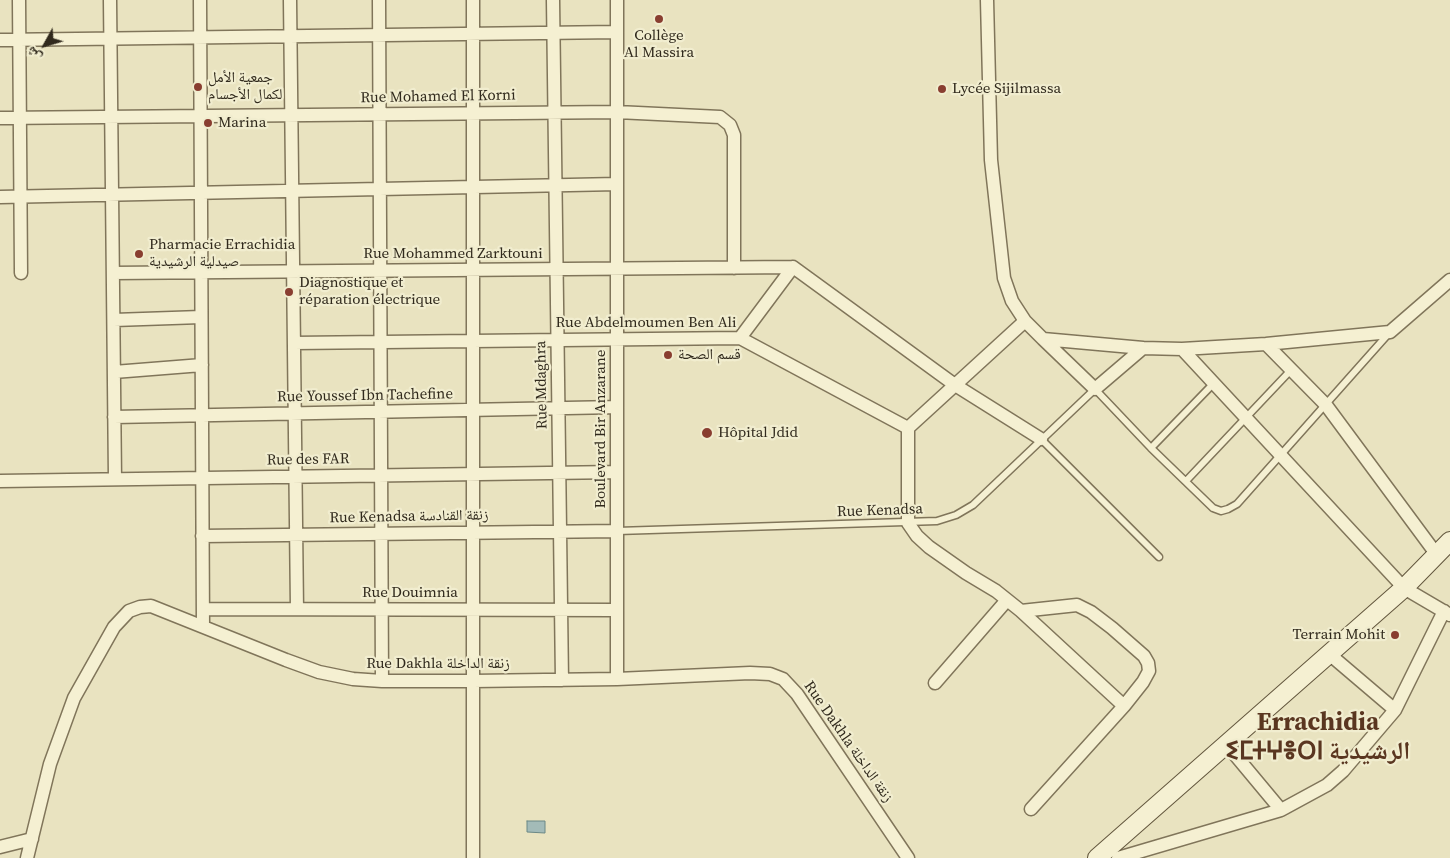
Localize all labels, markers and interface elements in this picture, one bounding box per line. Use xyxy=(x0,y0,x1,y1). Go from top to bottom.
marker: Collège Al Massira xyxy=(653,13,665,25)
north arrow xyxy=(20,20,70,70)
place label: Collège Al Massira xyxy=(624,27,694,62)
text: ش xyxy=(21,42,46,67)
place label: جمعية الأمل لكمال الأجسام xyxy=(208,69,282,104)
place label: Lycée Sijilmassa xyxy=(952,80,1061,98)
marker: جمعية الأمل لكمال الأجسام xyxy=(192,81,204,93)
marker: Lycée Sijilmassa xyxy=(936,83,948,95)
street label: Rue Mohamed El Korni xyxy=(360,87,516,107)
place label: Marina xyxy=(218,114,266,132)
marker: Marina xyxy=(202,117,214,129)
place label: Pharmacie Errachidia صيدلية الرشيدية xyxy=(149,236,295,271)
street label: Rue Mohammed Zarktouni xyxy=(363,245,543,263)
marker: Pharmacie Errachidia صيدلية الرشيدية xyxy=(133,248,145,260)
place label: Diagnostique et réparation électrique xyxy=(299,274,440,309)
marker: Diagnostique et réparation électrique xyxy=(283,286,295,298)
street label: Rue Abdelmoumen Ben Ali xyxy=(555,314,737,332)
street label: Rue Mdaghra xyxy=(532,340,552,430)
place label: قسم الصحة xyxy=(678,346,741,364)
marker: قسم الصحة xyxy=(662,349,674,361)
street label: Boulevard Bir Anzarane xyxy=(592,350,610,508)
street label: Rue Youssef Ibn Tachefine xyxy=(277,385,453,407)
place label: Hôpital Jdid xyxy=(718,424,798,442)
marker: Hôpital Jdid xyxy=(700,426,714,440)
street label: Rue des FAR xyxy=(267,450,349,470)
street label: Rue Kenadsa xyxy=(837,501,923,521)
street label: Rue Kenadsa زنقة القنادسة xyxy=(329,507,489,527)
street label: Rue Douimnia xyxy=(362,584,458,602)
place label: Terrain Mohit xyxy=(1292,626,1385,644)
marker: Terrain Mohit xyxy=(1389,629,1401,641)
street label: Rue Dakhla زنقة الداخلة xyxy=(366,655,510,673)
street label: Rue Dakhla زنقة الداخلة xyxy=(799,678,897,806)
district label: Errachidia ⵉⵎⵜⵖⴻⵔⵏ الرشيدية xyxy=(1226,709,1410,768)

